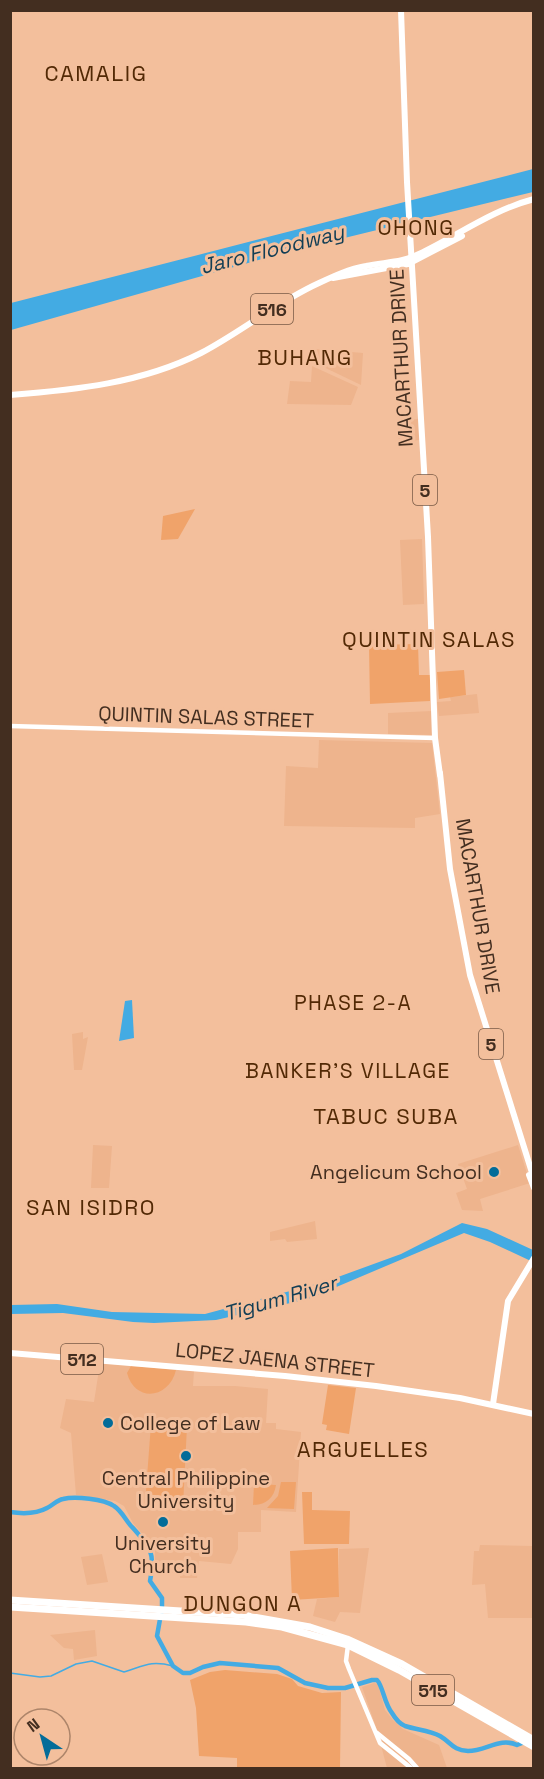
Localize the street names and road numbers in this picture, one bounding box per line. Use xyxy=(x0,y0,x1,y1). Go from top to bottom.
street label: MACARTHUR DRIVE xyxy=(383,269,419,447)
road number: 516 xyxy=(251,294,293,324)
road number: 5 xyxy=(413,475,437,505)
street label: QUINTIN SALAS STREET xyxy=(98,700,315,734)
street label: MACARTHUR DRIVE xyxy=(450,816,506,996)
road number: 5 xyxy=(479,1029,503,1059)
street label: LOPEZ JAENA STREET xyxy=(174,1337,376,1383)
road number: 512 xyxy=(61,1344,103,1374)
road number: 515 xyxy=(412,1675,454,1705)

